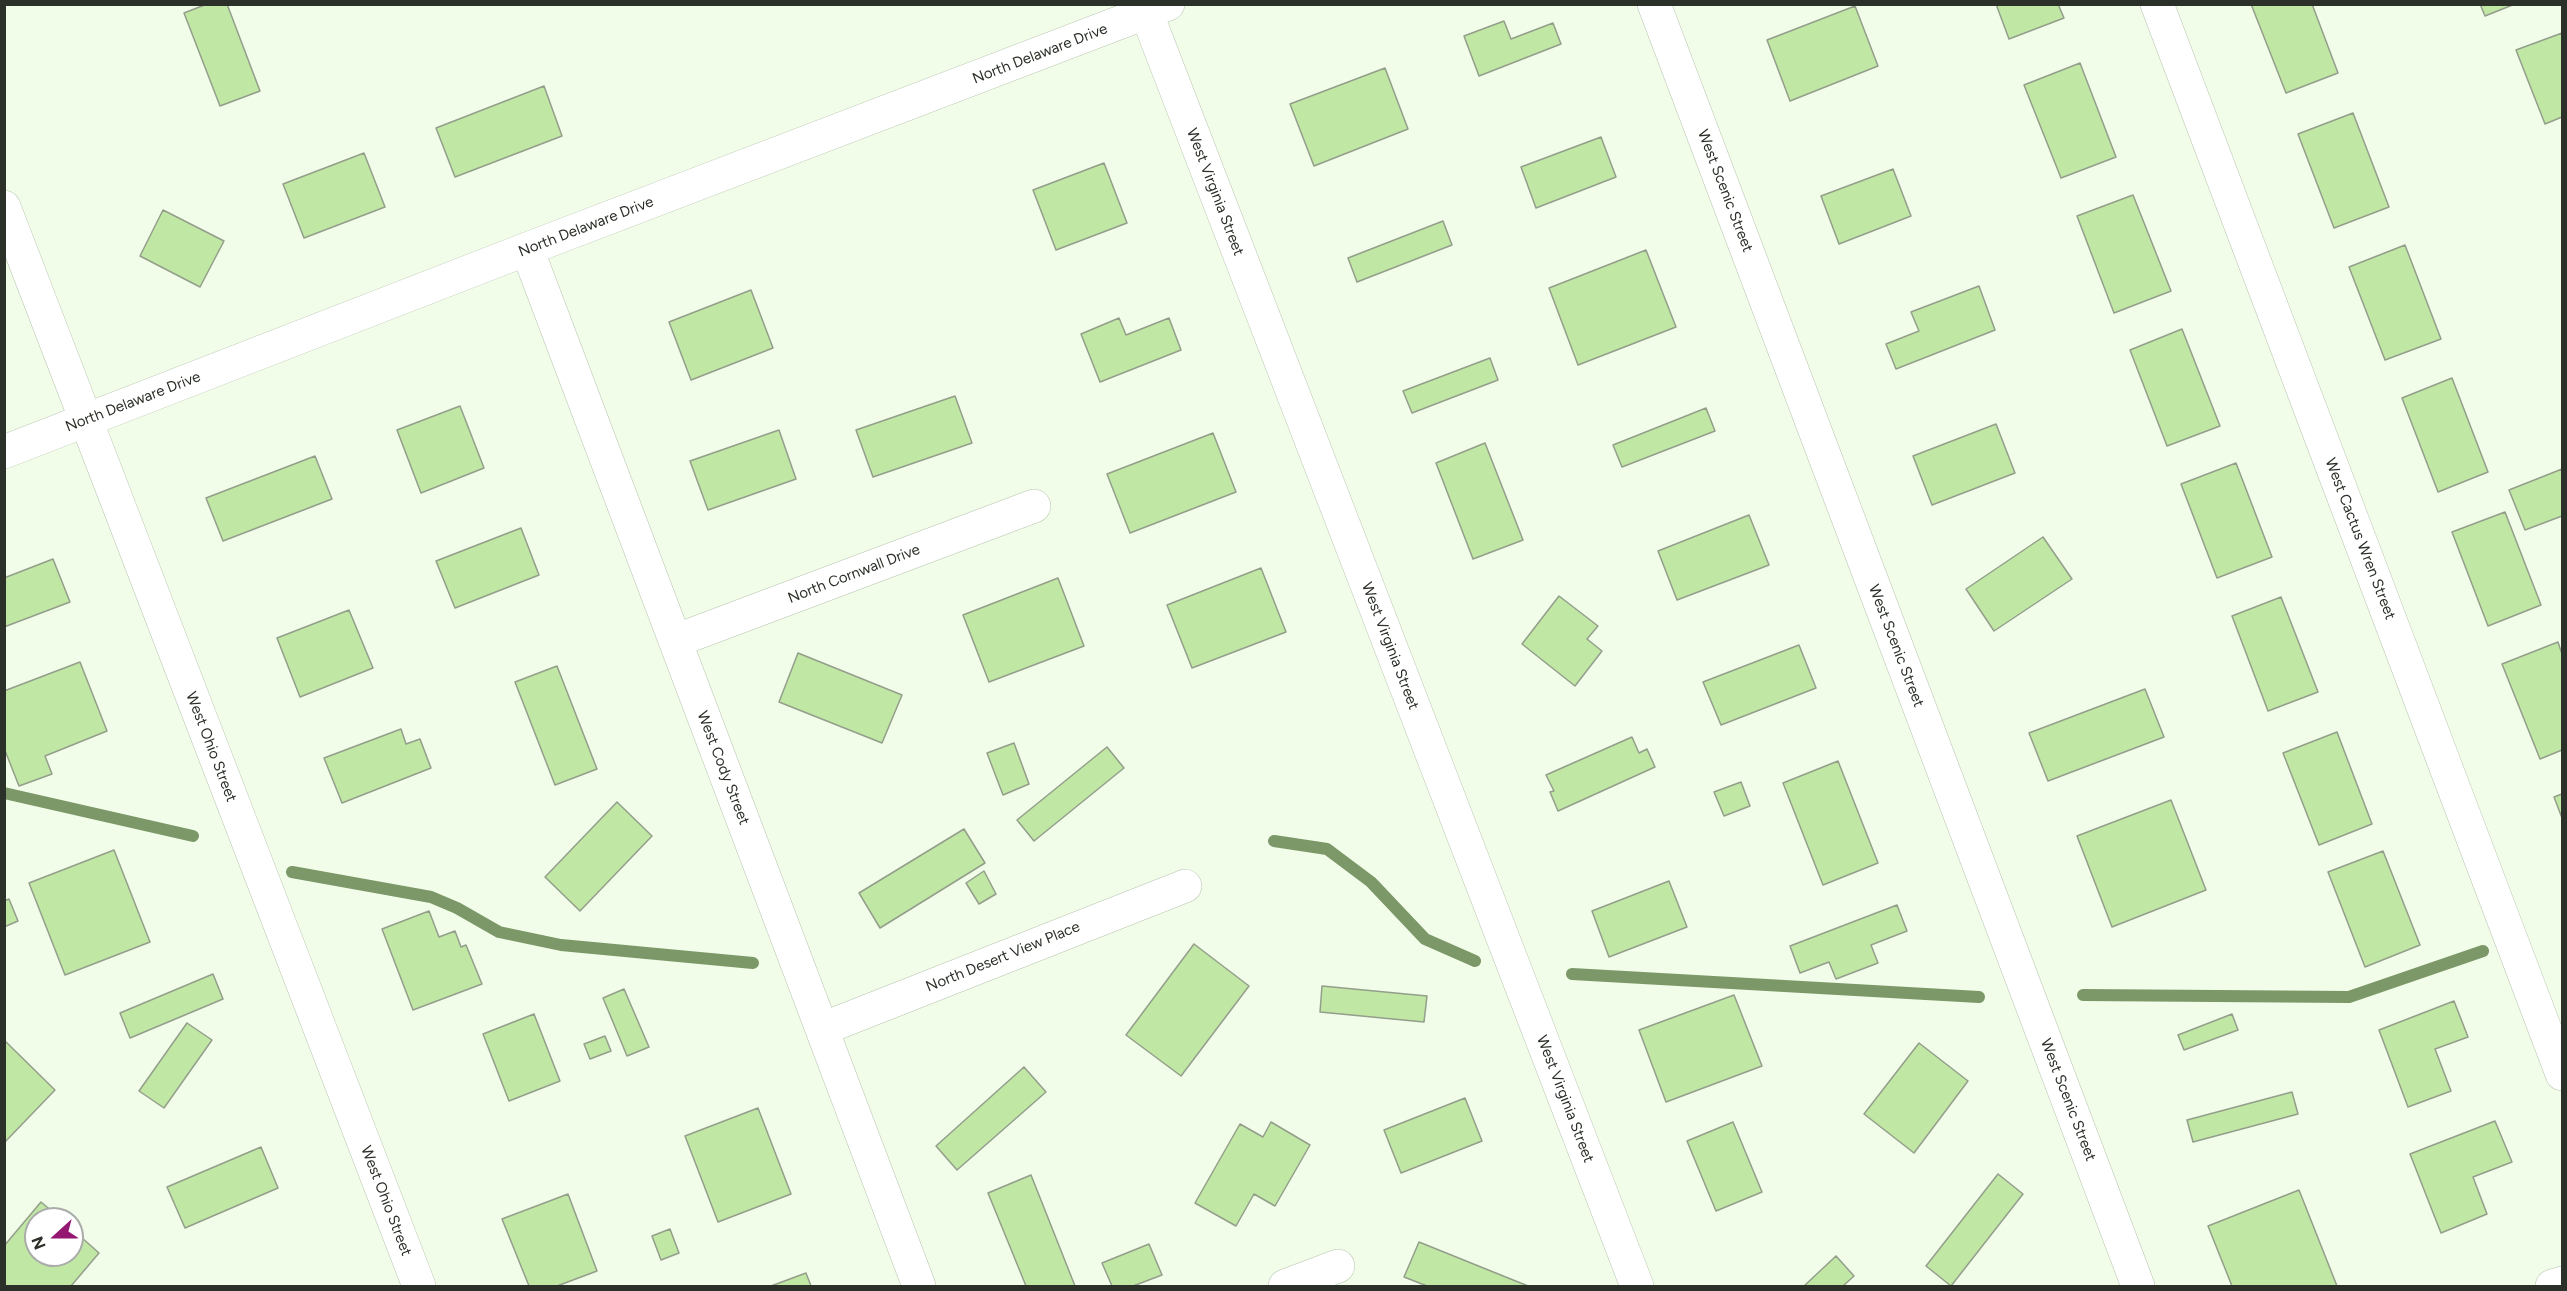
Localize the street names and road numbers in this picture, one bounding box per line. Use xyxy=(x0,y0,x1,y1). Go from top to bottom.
street label: North Delaware Drive xyxy=(970,20,1110,88)
street label: West Virginia Street xyxy=(1182,126,1248,258)
street label: West Scenic Street xyxy=(1693,127,1757,255)
street label: North Delaware Drive xyxy=(516,193,656,261)
street label: North Delaware Drive xyxy=(63,368,203,436)
street label: West Cactus Wren Street xyxy=(2321,456,2399,622)
street label: North Cornwall Drive xyxy=(785,540,923,608)
street label: West Virginia Street xyxy=(1357,580,1423,712)
street label: West Scenic Street xyxy=(1864,582,1928,710)
street label: West Ohio Street xyxy=(182,690,240,804)
street label: West Cody Street xyxy=(693,709,753,827)
street label: North Desert View Place xyxy=(923,918,1083,996)
street label: West Virginia Street xyxy=(1532,1033,1598,1165)
street label: West Scenic Street xyxy=(2036,1036,2100,1164)
street label: West Ohio Street xyxy=(357,1144,415,1258)

